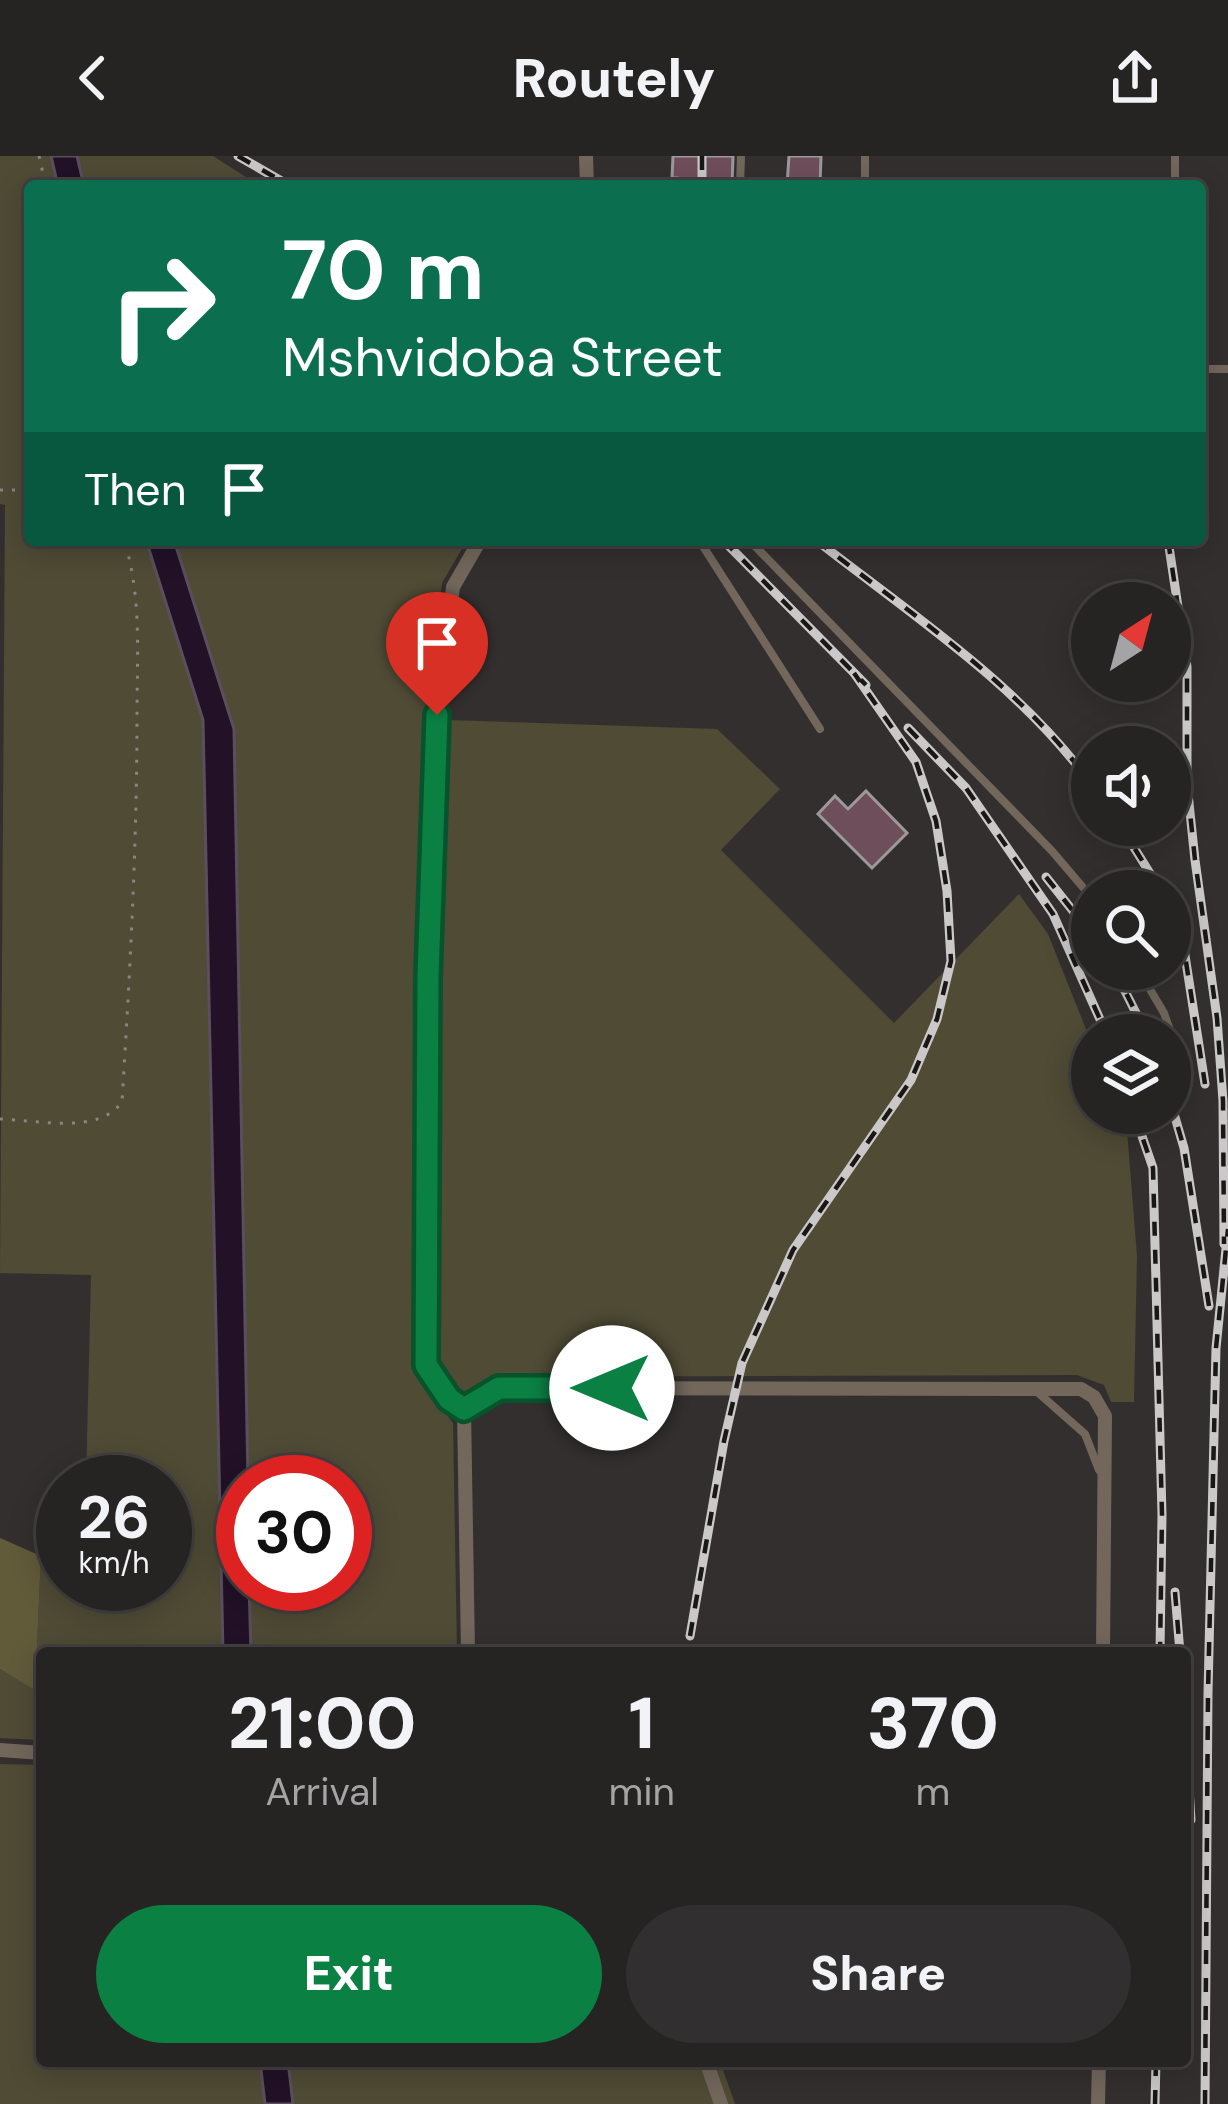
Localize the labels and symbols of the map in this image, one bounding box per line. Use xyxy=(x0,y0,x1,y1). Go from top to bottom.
north arrow xyxy=(1071,582,1191,702)
pin xyxy=(386,592,488,715)
position arrow xyxy=(549,1325,675,1451)
speed limit sign: 30 xyxy=(216,1455,372,1611)

